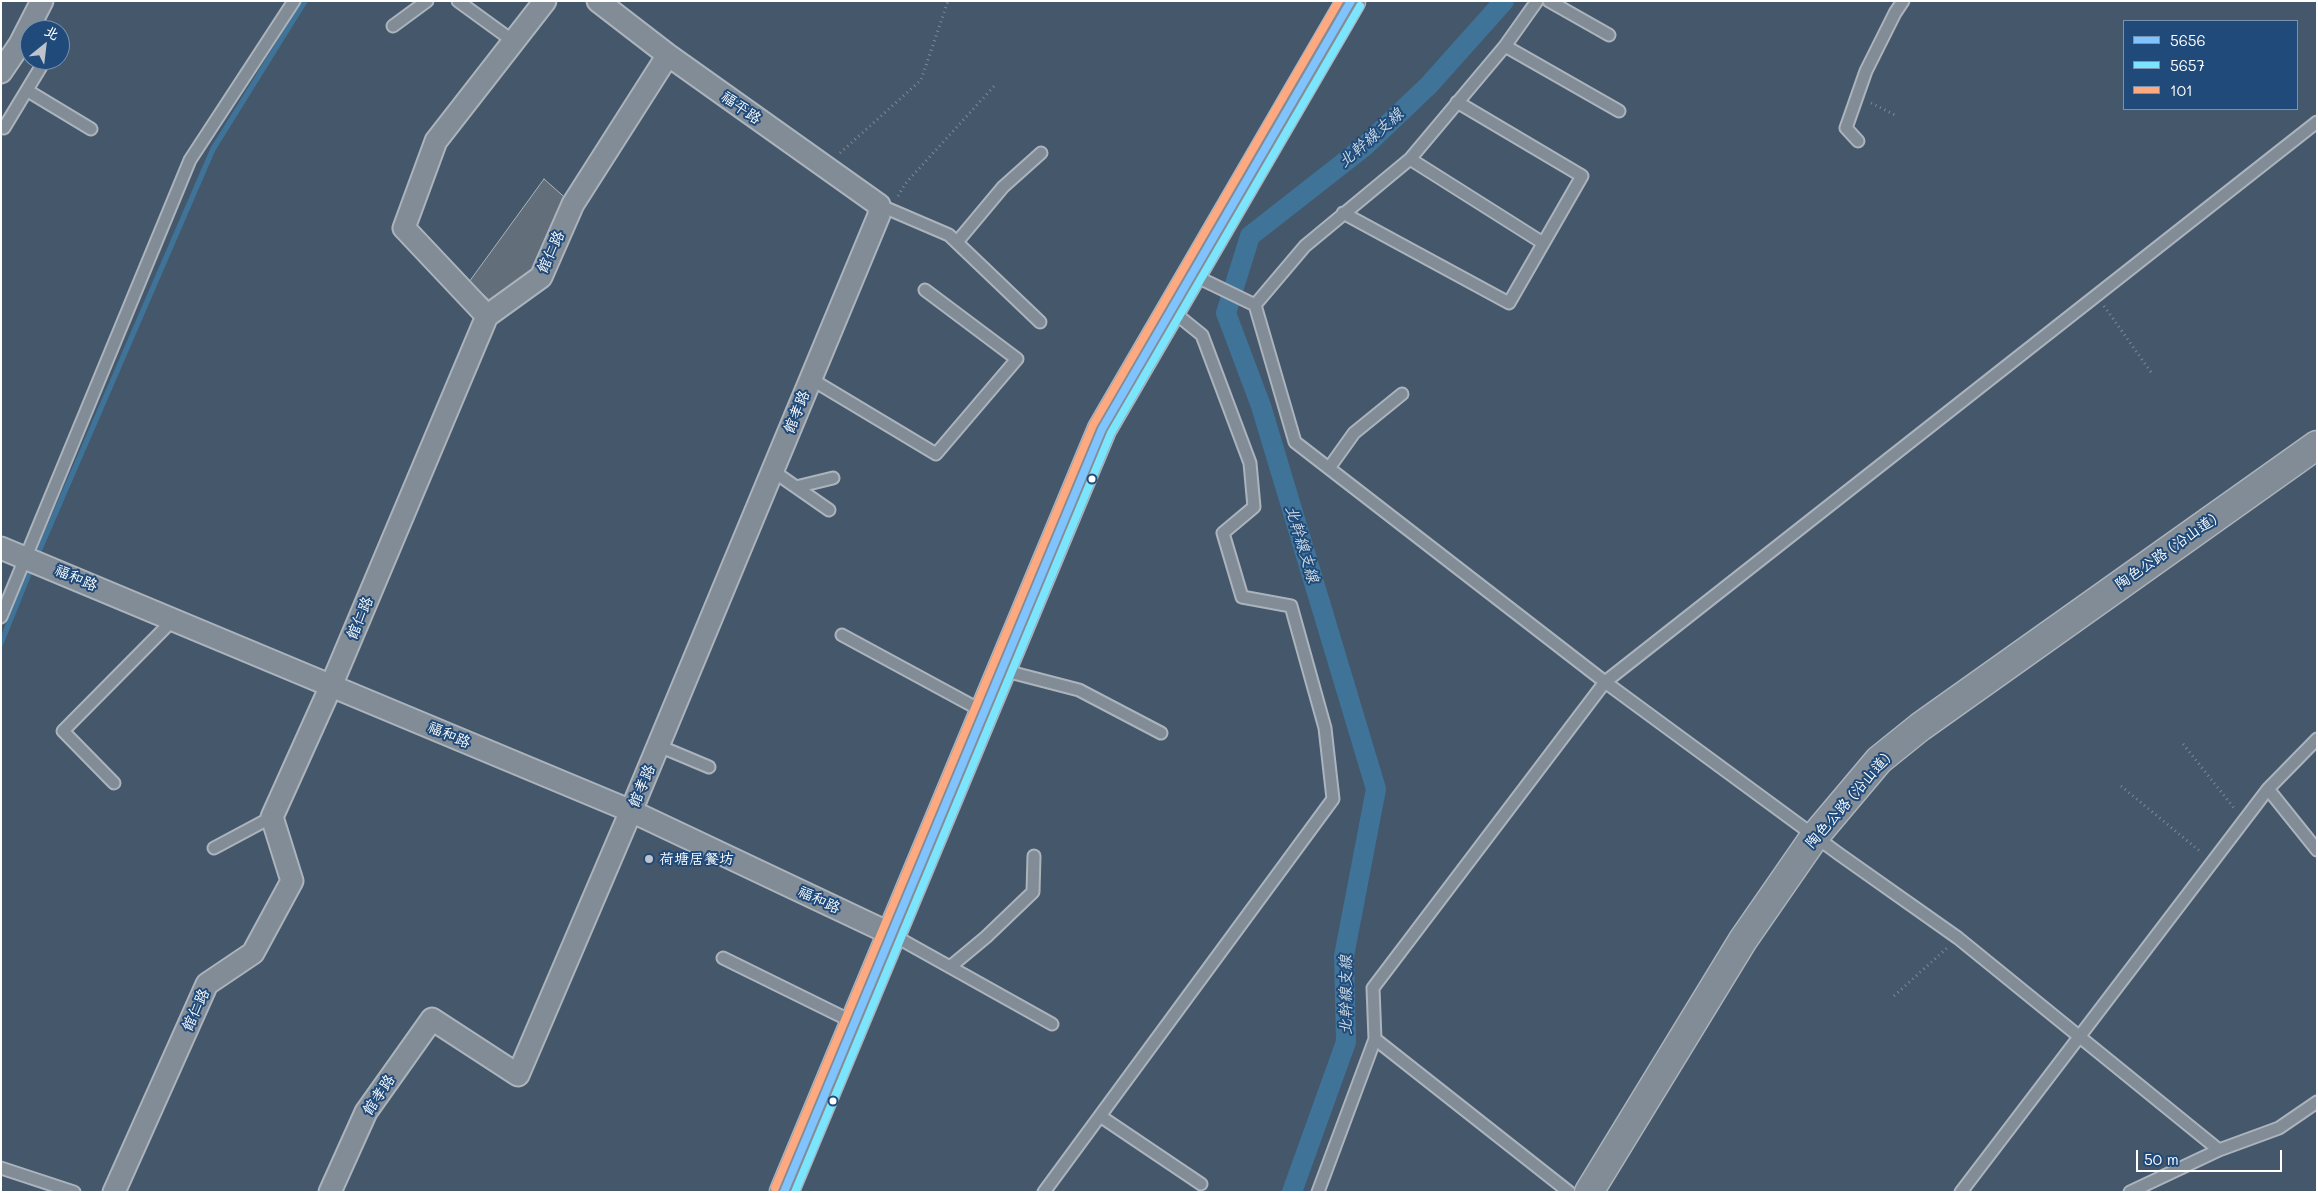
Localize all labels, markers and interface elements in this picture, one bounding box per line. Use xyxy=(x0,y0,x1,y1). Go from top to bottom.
north arrow xyxy=(20,20,70,70)
legend xyxy=(2123,20,2298,110)
text: 北 xyxy=(41,21,63,44)
text: 5656 xyxy=(2170,30,2206,50)
text: 5657 xyxy=(2170,55,2205,75)
text: 101 xyxy=(2170,80,2193,100)
street label: 福平路 xyxy=(717,88,765,128)
water label: 北幹線支線 xyxy=(1335,105,1407,171)
street label: 館仁路 xyxy=(533,228,569,276)
street label: 館孝路 xyxy=(780,388,814,436)
unlabelled marker xyxy=(1087,474,1097,484)
water label: 北幹線支線 xyxy=(1281,503,1323,585)
street label: 陶色公路 (沿山道) xyxy=(2112,510,2220,594)
street label: 福和路 xyxy=(52,561,100,595)
street label: 館仁路 xyxy=(343,594,377,642)
street label: 福和路 xyxy=(425,718,473,752)
street label: 陶色公路 (沿山道) xyxy=(1802,750,1894,852)
street label: 館孝路 xyxy=(625,762,659,810)
place label: 荷塘居餐坊 xyxy=(659,850,734,868)
marker: 荷塘居餐坊 xyxy=(643,853,655,865)
street label: 福和路 xyxy=(795,882,843,918)
water label: 北幹線支線 xyxy=(1336,955,1356,1035)
street label: 館仁路 xyxy=(178,986,214,1034)
street label: 館孝路 xyxy=(359,1071,399,1119)
unlabelled marker xyxy=(828,1096,838,1106)
scale bar xyxy=(2138,1140,2284,1172)
text: 50 m xyxy=(2144,1149,2179,1169)

